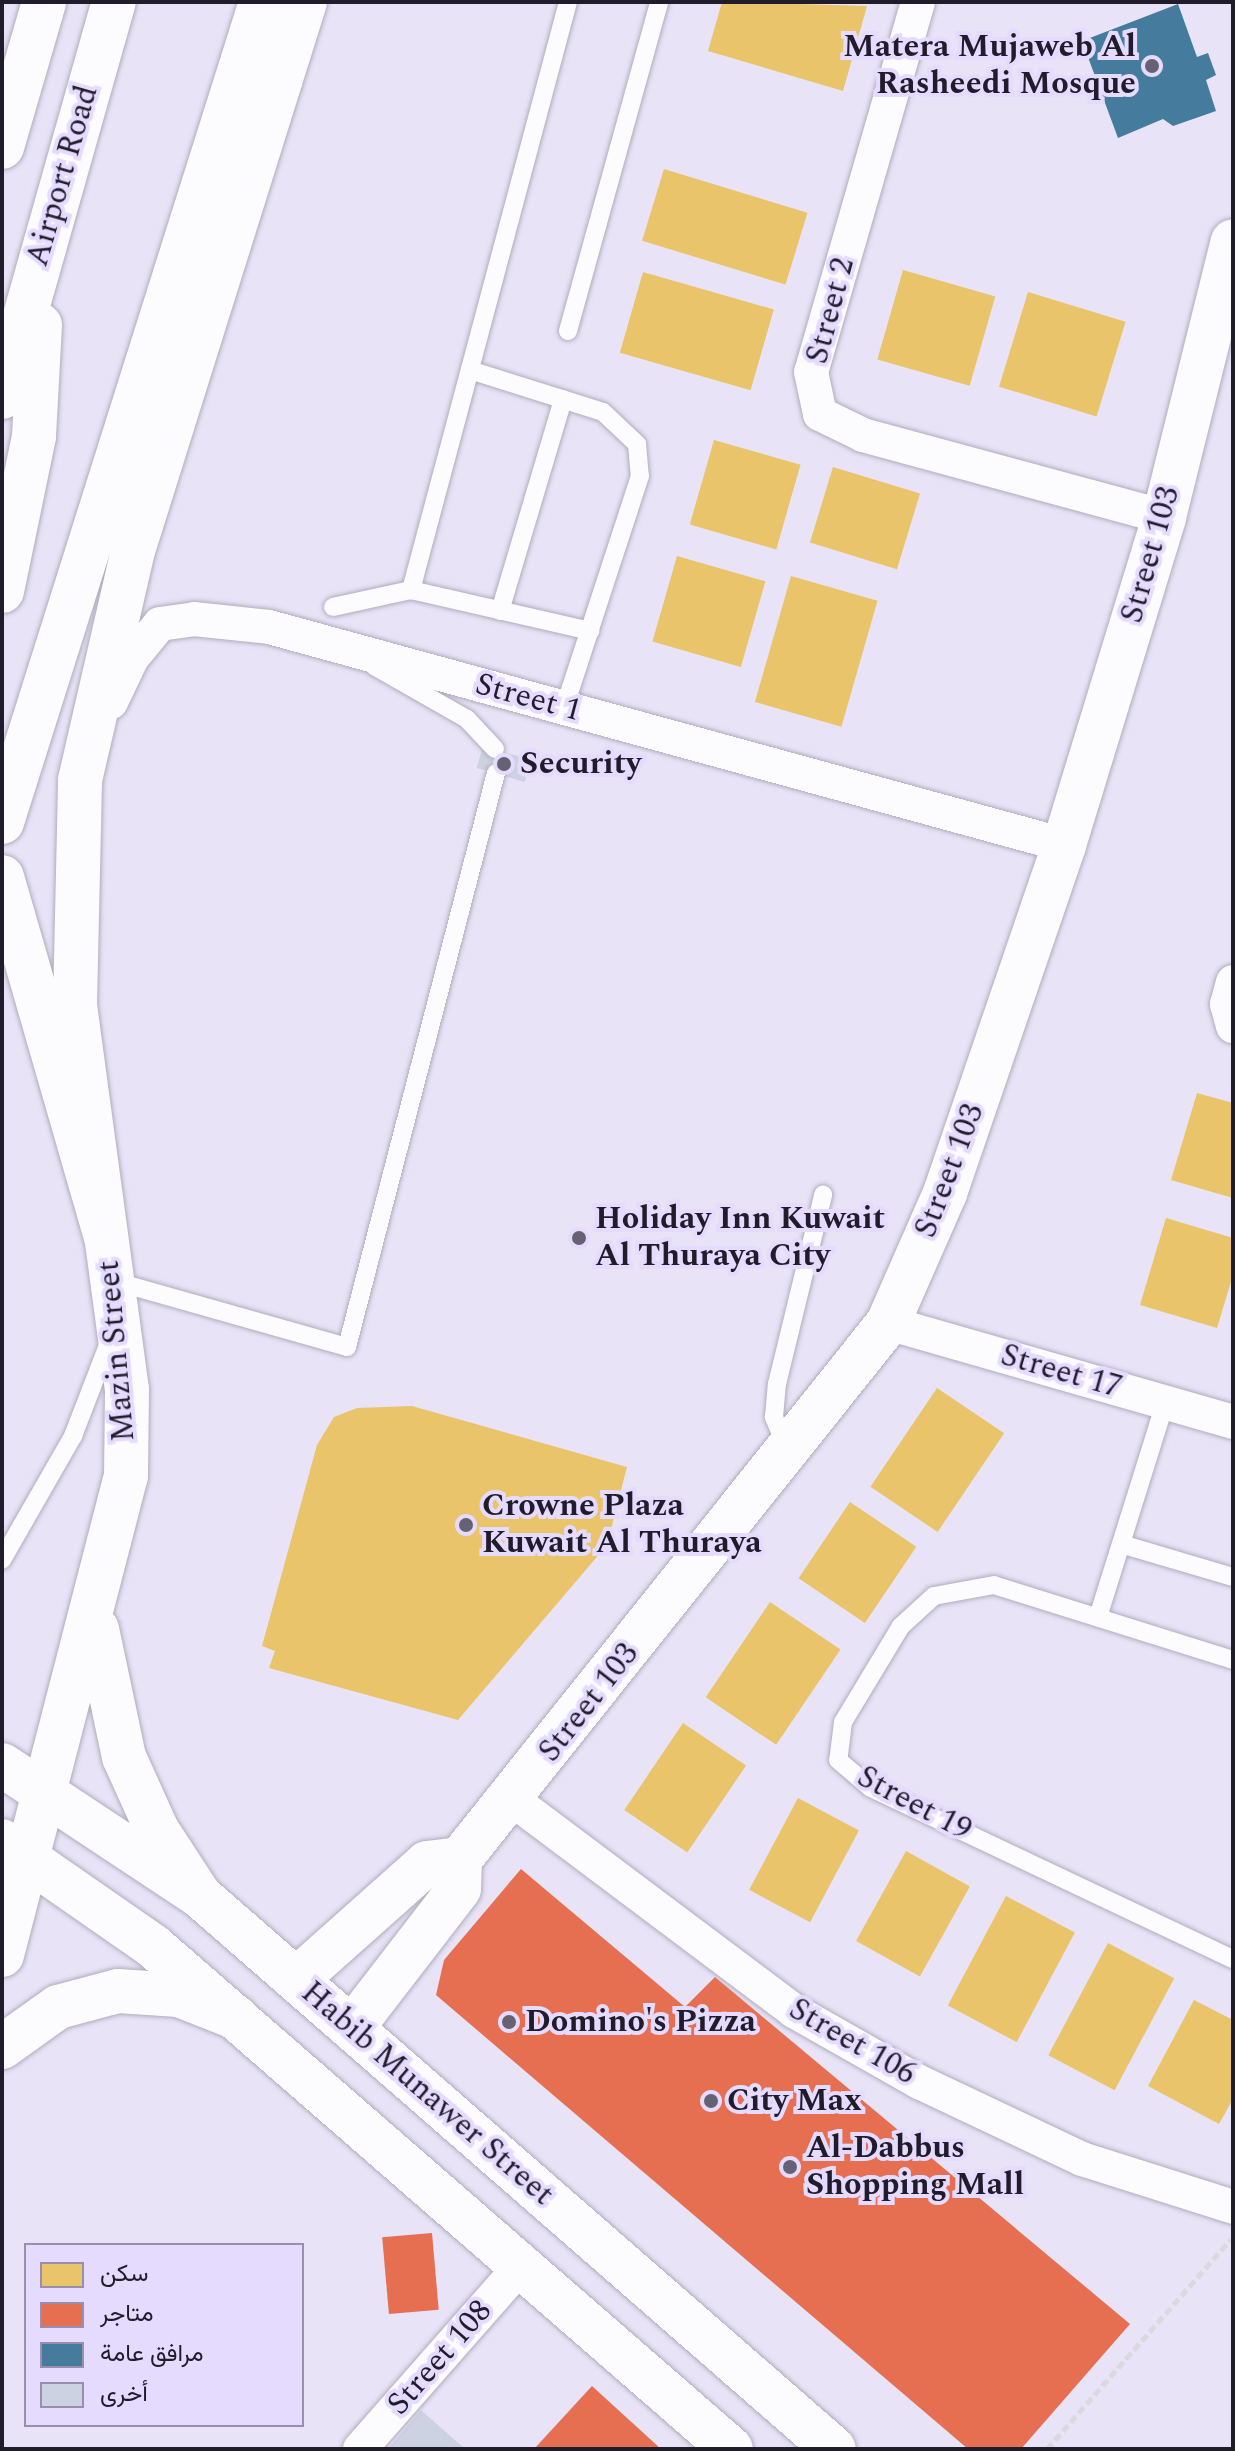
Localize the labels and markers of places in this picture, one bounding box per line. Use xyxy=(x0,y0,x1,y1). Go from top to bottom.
place label: Matera Mujaweb Al Rasheedi Mosque xyxy=(843,29,1136,104)
marker: Matera Mujaweb Al Rasheedi Mosque xyxy=(1143,57,1161,75)
place label: Security xyxy=(520,745,641,783)
marker: Security xyxy=(495,755,513,773)
place label: Holiday Inn Kuwait Al Thuraya City xyxy=(595,1201,885,1276)
marker: Holiday Inn Kuwait Al Thuraya City xyxy=(570,1229,588,1247)
place label: Crowne Plaza Kuwait Al Thuraya xyxy=(482,1488,762,1563)
marker: Crowne Plaza Kuwait Al Thuraya xyxy=(457,1516,475,1534)
place label: Domino's Pizza xyxy=(525,2003,756,2041)
marker: Domino's Pizza xyxy=(500,2013,518,2031)
place label: City Max xyxy=(727,2082,862,2120)
marker: City Max xyxy=(702,2092,720,2110)
place label: Al-Dabbus Shopping Mall xyxy=(806,2130,1024,2205)
marker: Al-Dabbus Shopping Mall xyxy=(781,2158,799,2176)

